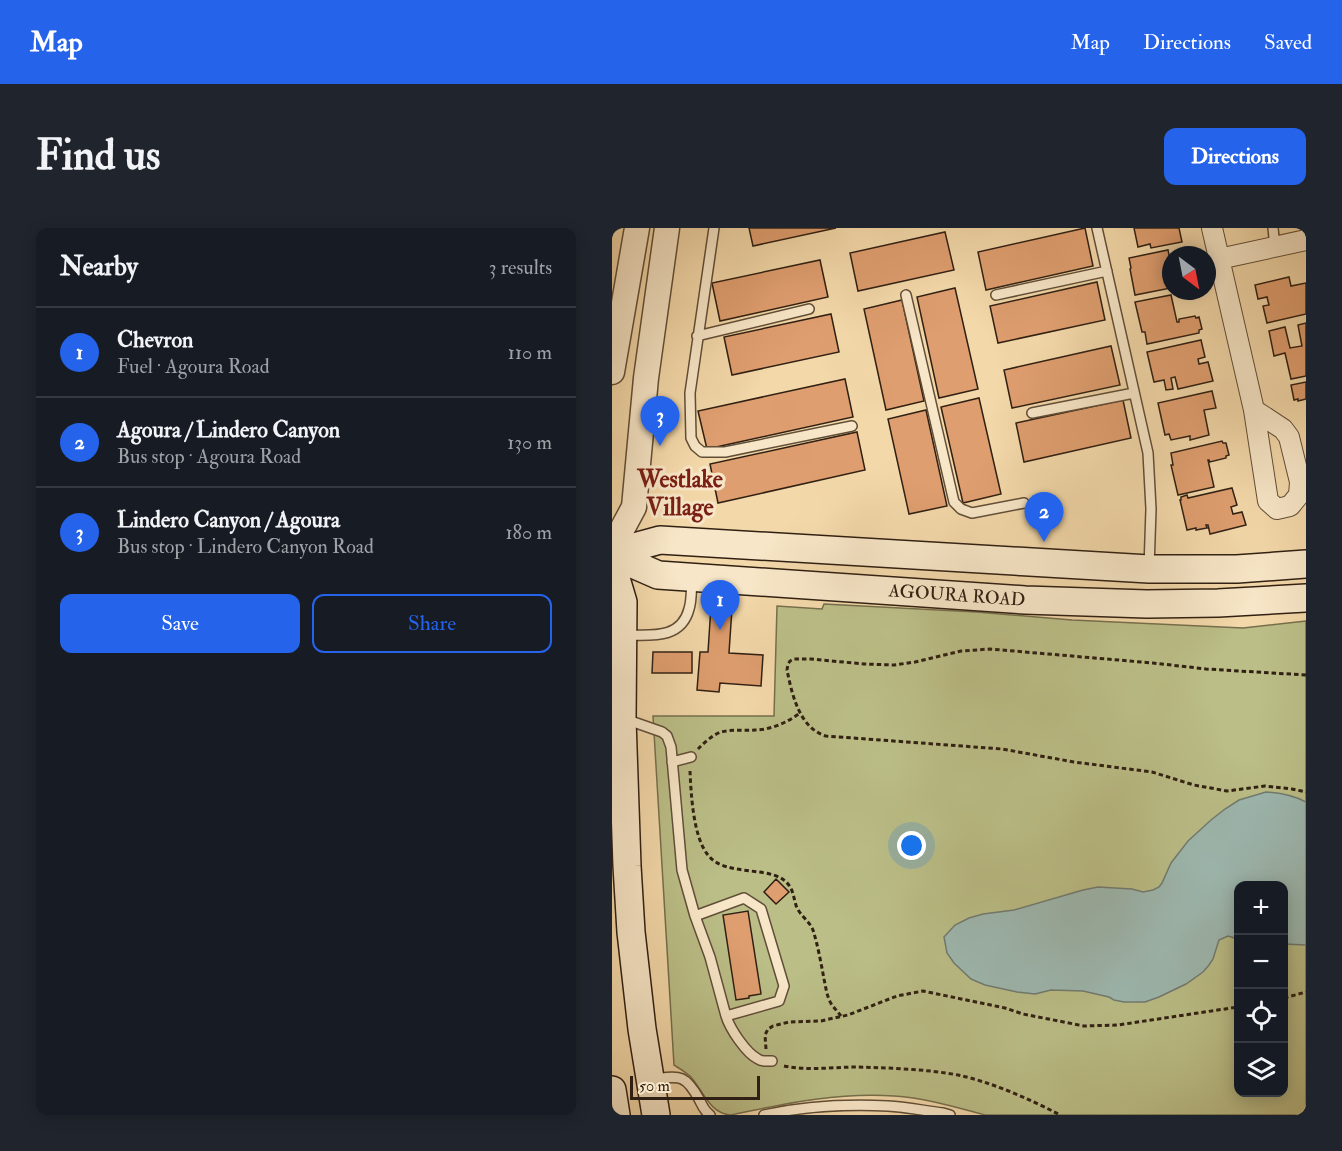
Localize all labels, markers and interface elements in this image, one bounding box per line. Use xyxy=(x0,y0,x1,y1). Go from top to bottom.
text: Map xyxy=(30,25,83,60)
text: Map xyxy=(1070,29,1110,56)
text: Directions xyxy=(1143,29,1231,56)
text: Saved xyxy=(1264,29,1312,56)
button: Directions xyxy=(1164,128,1306,185)
text: Find us xyxy=(36,130,160,182)
north arrow xyxy=(1162,246,1216,300)
text: Nearby xyxy=(60,251,138,283)
text: 3 results xyxy=(489,255,552,280)
text: Chevron xyxy=(117,326,193,354)
text: 1 xyxy=(76,340,83,365)
text: 110 m xyxy=(508,340,552,365)
text: Fuel · Agoura Road xyxy=(117,354,269,379)
pin: 3 xyxy=(640,396,680,446)
text: Agoura / Lindero Canyon xyxy=(117,416,340,444)
text: 2 xyxy=(74,430,85,455)
text: 130 m xyxy=(507,430,552,455)
text: Bus stop · Agoura Road xyxy=(117,444,301,469)
district label: Westlake Village xyxy=(636,464,723,523)
pin: 2 xyxy=(1024,492,1064,542)
text: Lindero Canyon / Agoura xyxy=(117,506,340,534)
text: 3 xyxy=(76,520,83,545)
text: 180 m xyxy=(505,520,552,545)
text: Bus stop · Lindero Canyon Road xyxy=(117,534,374,559)
street label: AGOURA ROAD xyxy=(887,579,1026,612)
pin: 1 xyxy=(700,580,740,630)
button: Save xyxy=(60,594,300,653)
button: Share xyxy=(312,594,552,653)
your location xyxy=(897,831,926,860)
map controls xyxy=(1234,881,1288,1097)
button: + xyxy=(1234,881,1288,935)
button: − xyxy=(1234,935,1288,989)
button: locate xyxy=(1234,989,1288,1043)
button: layers xyxy=(1234,1043,1288,1097)
scale bar xyxy=(630,1073,760,1100)
text: 50 m xyxy=(639,1076,670,1096)

